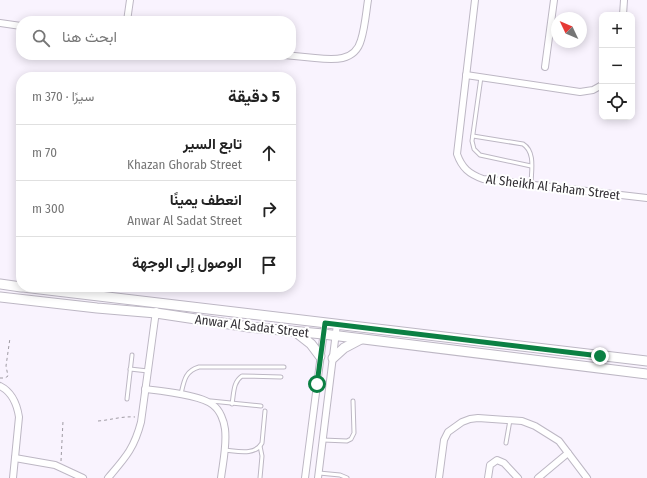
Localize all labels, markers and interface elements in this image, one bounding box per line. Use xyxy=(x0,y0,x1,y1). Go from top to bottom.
north arrow xyxy=(551,12,587,48)
map controls xyxy=(599,12,635,120)
button: + xyxy=(599,12,635,48)
search box xyxy=(16,16,296,60)
icon: search xyxy=(30,27,52,49)
text: ابحث هنا xyxy=(62,28,117,46)
button: − xyxy=(599,48,635,84)
button: locate xyxy=(599,84,635,120)
text: 5 دقيقة xyxy=(228,86,280,107)
text: سيرًا · 370 m xyxy=(32,89,94,104)
text: تابع السير xyxy=(183,135,242,153)
icon: ahead xyxy=(258,142,280,164)
text: 70 m xyxy=(32,145,57,160)
text: Khazan Ghorab Street xyxy=(127,157,242,172)
street label: Al Sheikh Al Faham Street xyxy=(485,171,622,203)
text: انعطف يمينًا xyxy=(170,191,242,209)
icon: right xyxy=(258,198,280,220)
text: 300 m xyxy=(32,201,64,216)
text: Anwar Al Sadat Street xyxy=(127,213,242,228)
text: الوصول إلى الوجهة xyxy=(132,254,242,272)
icon: arrive xyxy=(258,254,280,276)
street label: Anwar Al Sadat Street xyxy=(194,312,311,341)
route end xyxy=(591,347,609,365)
route start xyxy=(308,375,326,393)

